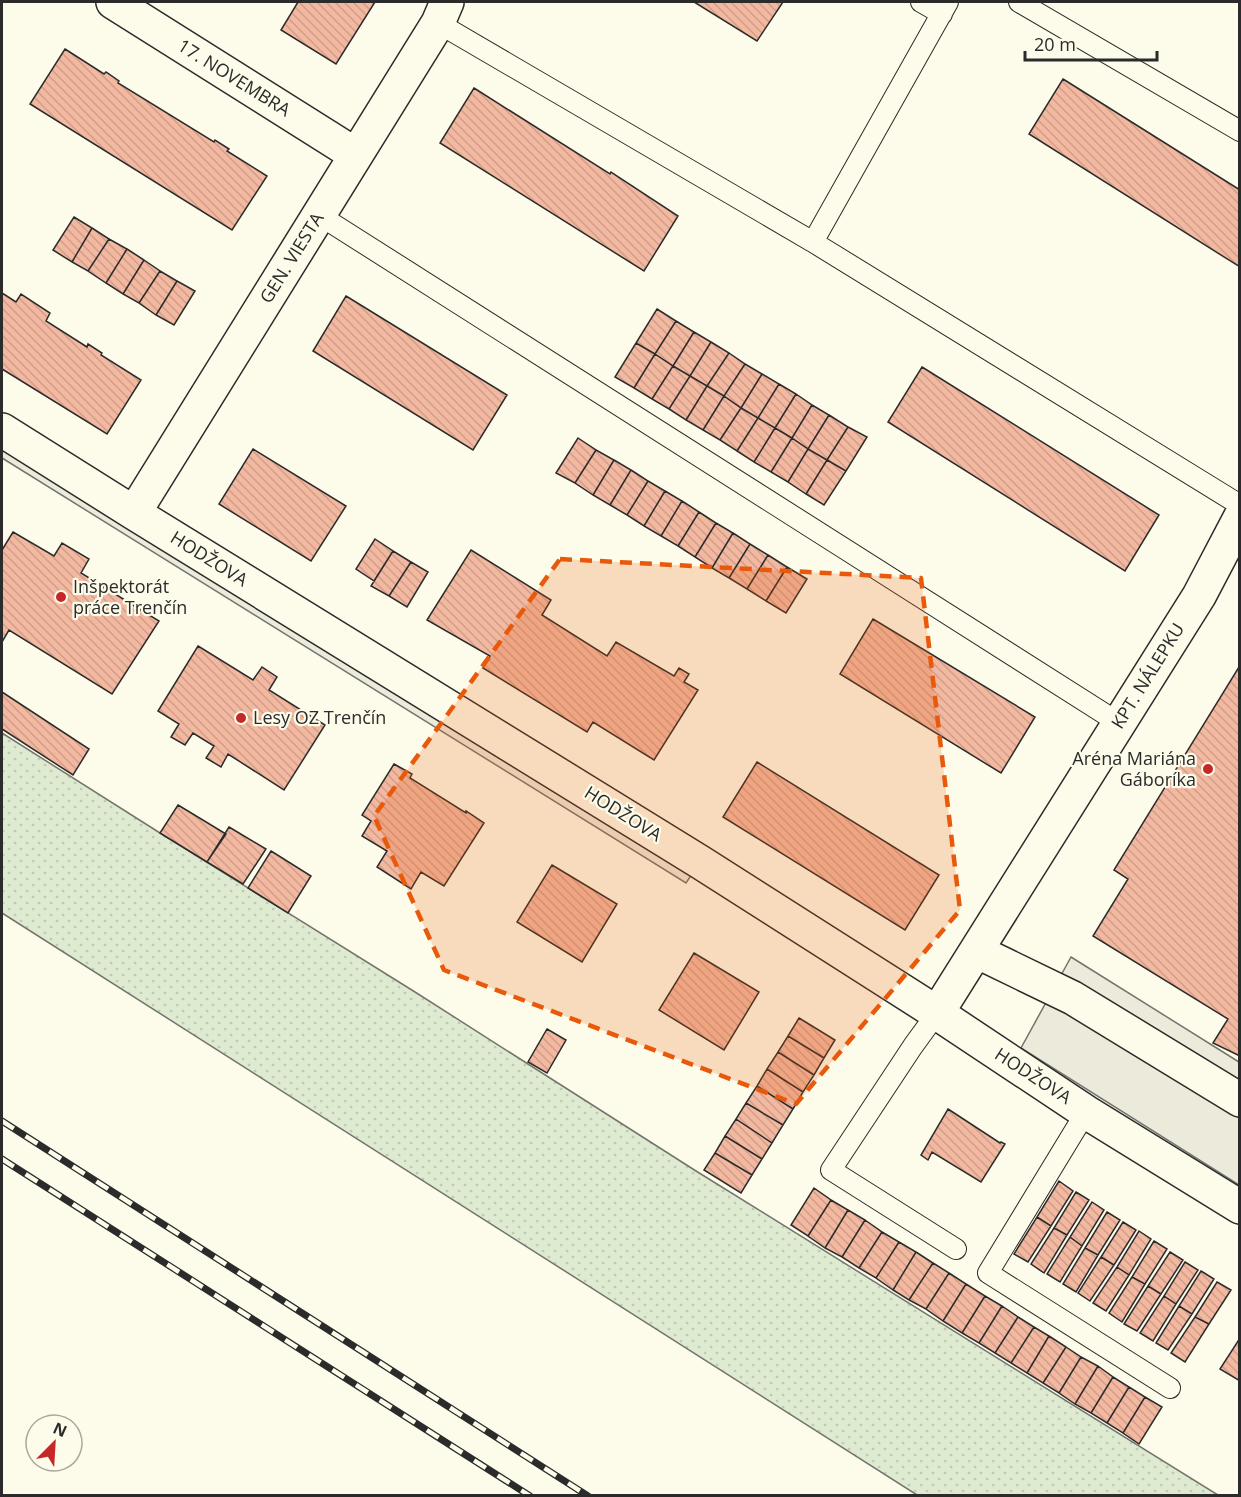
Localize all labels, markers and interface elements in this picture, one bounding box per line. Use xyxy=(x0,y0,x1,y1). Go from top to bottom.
scale bar xyxy=(1025,24,1157,62)
text: 20 m xyxy=(1034,32,1076,56)
street label: 17. NOVEMBRA xyxy=(174,33,296,122)
street label: GEN. VIESTA xyxy=(254,207,329,307)
street label: HODŽOVA xyxy=(166,525,253,592)
place label: Inšpektorát práce Trenčín xyxy=(73,574,187,619)
marker: Inšpektorát práce Trenčín xyxy=(54,590,68,604)
street label: KPT. NÁLEPKU xyxy=(1105,618,1189,733)
place label: Lesy OZ Trenčín xyxy=(253,705,386,729)
marker: Lesy OZ Trenčín xyxy=(234,711,248,725)
place label: Aréna Mariána Gáboríka xyxy=(1072,746,1196,791)
marker: Aréna Mariána Gáboríka xyxy=(1201,762,1215,776)
street label: HODŽOVA xyxy=(580,780,667,847)
street label: HODŽOVA xyxy=(991,1041,1077,1109)
north arrow xyxy=(24,1413,84,1473)
text: N xyxy=(50,1417,71,1442)

